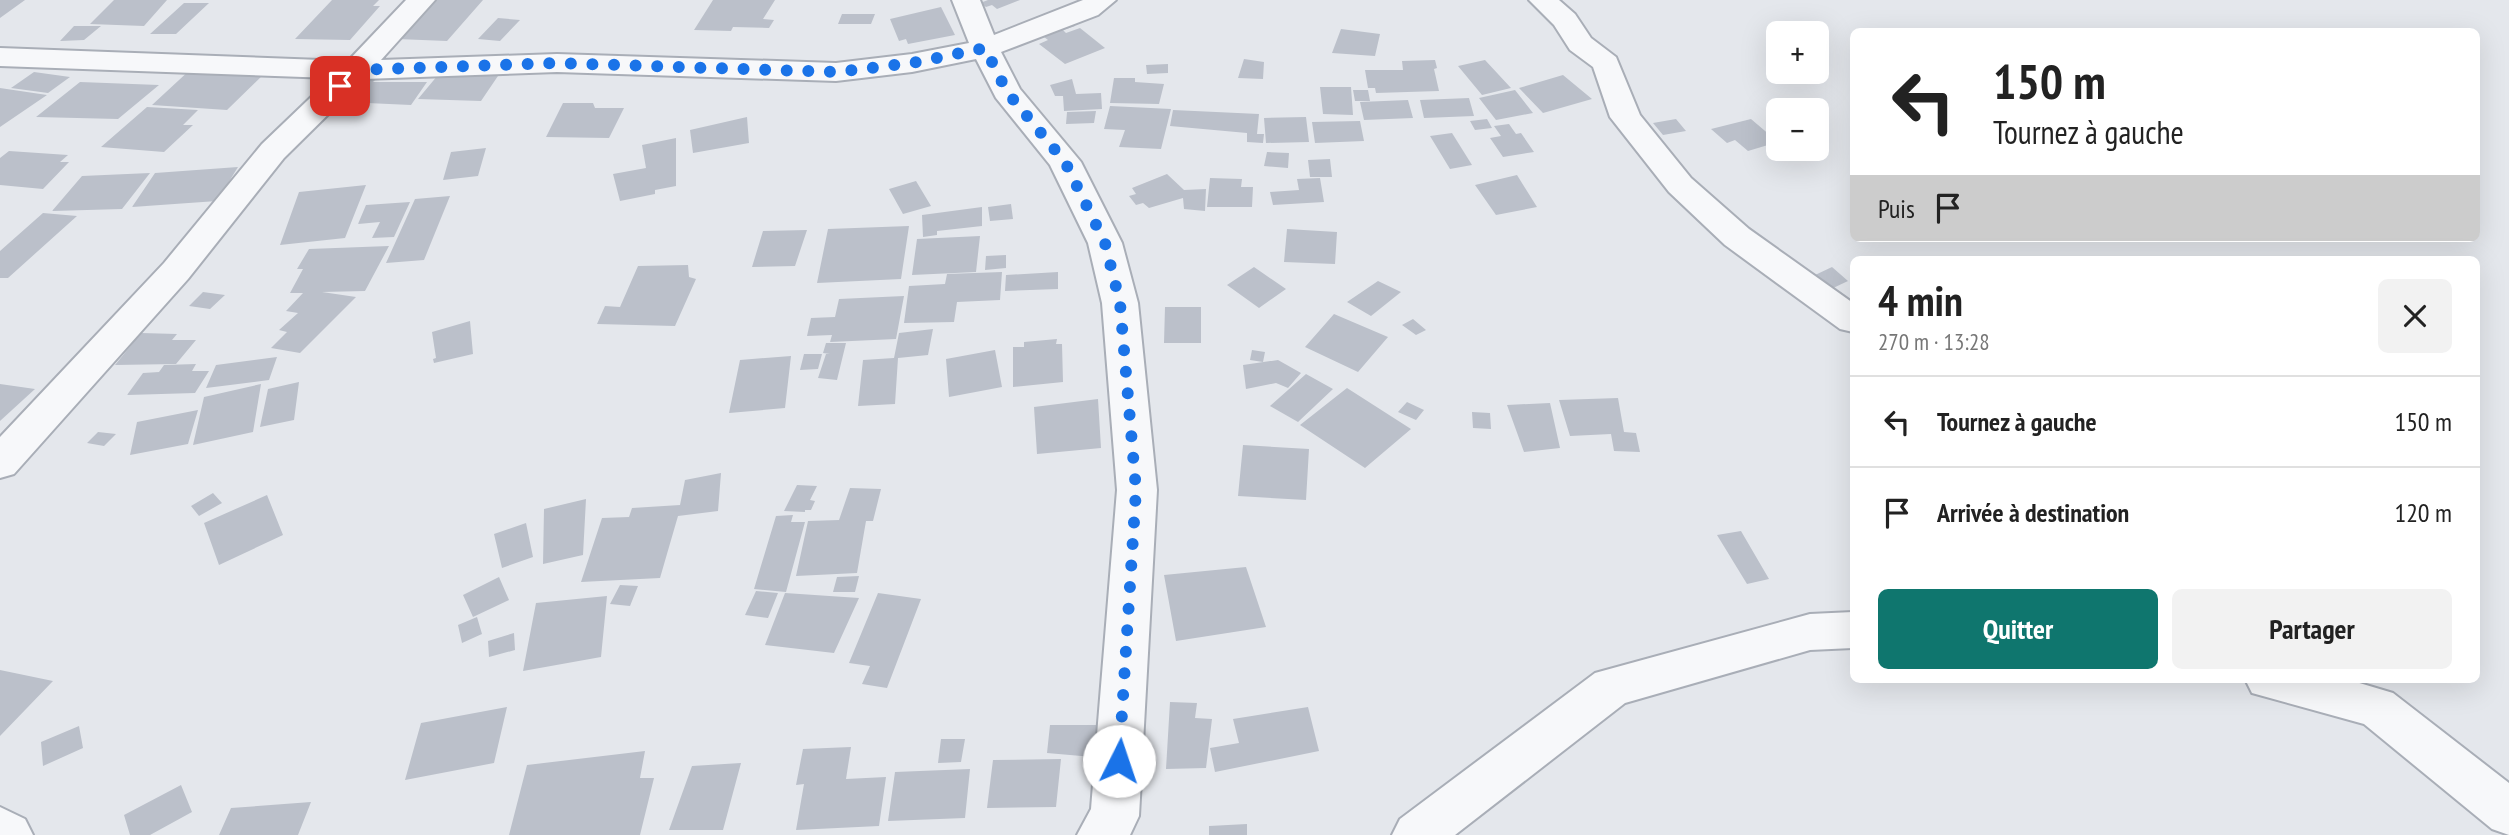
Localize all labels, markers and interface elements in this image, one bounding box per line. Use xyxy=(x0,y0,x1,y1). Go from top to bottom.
map controls xyxy=(1766,21,1829,161)
button: + xyxy=(1766,21,1829,84)
text: 150 m xyxy=(1993,49,2106,113)
pin xyxy=(310,56,370,116)
icon: left xyxy=(1878,56,1969,147)
icon: arrive xyxy=(321,67,359,105)
button: − xyxy=(1766,98,1829,161)
text: Tournez à gauche xyxy=(1993,111,2184,153)
icon: arrive xyxy=(1929,189,1967,227)
text: Puis xyxy=(1878,192,1915,225)
text: 4 min xyxy=(1878,273,1963,328)
button: close xyxy=(2378,279,2452,353)
text: 270 m · 13:28 xyxy=(1878,327,1990,356)
icon: left xyxy=(1878,403,1916,441)
text: Tournez à gauche xyxy=(1937,405,2097,438)
text: 150 m xyxy=(2394,405,2452,438)
icon: arrive xyxy=(1878,494,1916,532)
text: Arrivée à destination xyxy=(1937,496,2129,529)
text: 120 m xyxy=(2394,496,2452,529)
button: Quitter xyxy=(1878,589,2158,669)
button: Partager xyxy=(2172,589,2452,669)
position arrow xyxy=(1082,724,1156,798)

